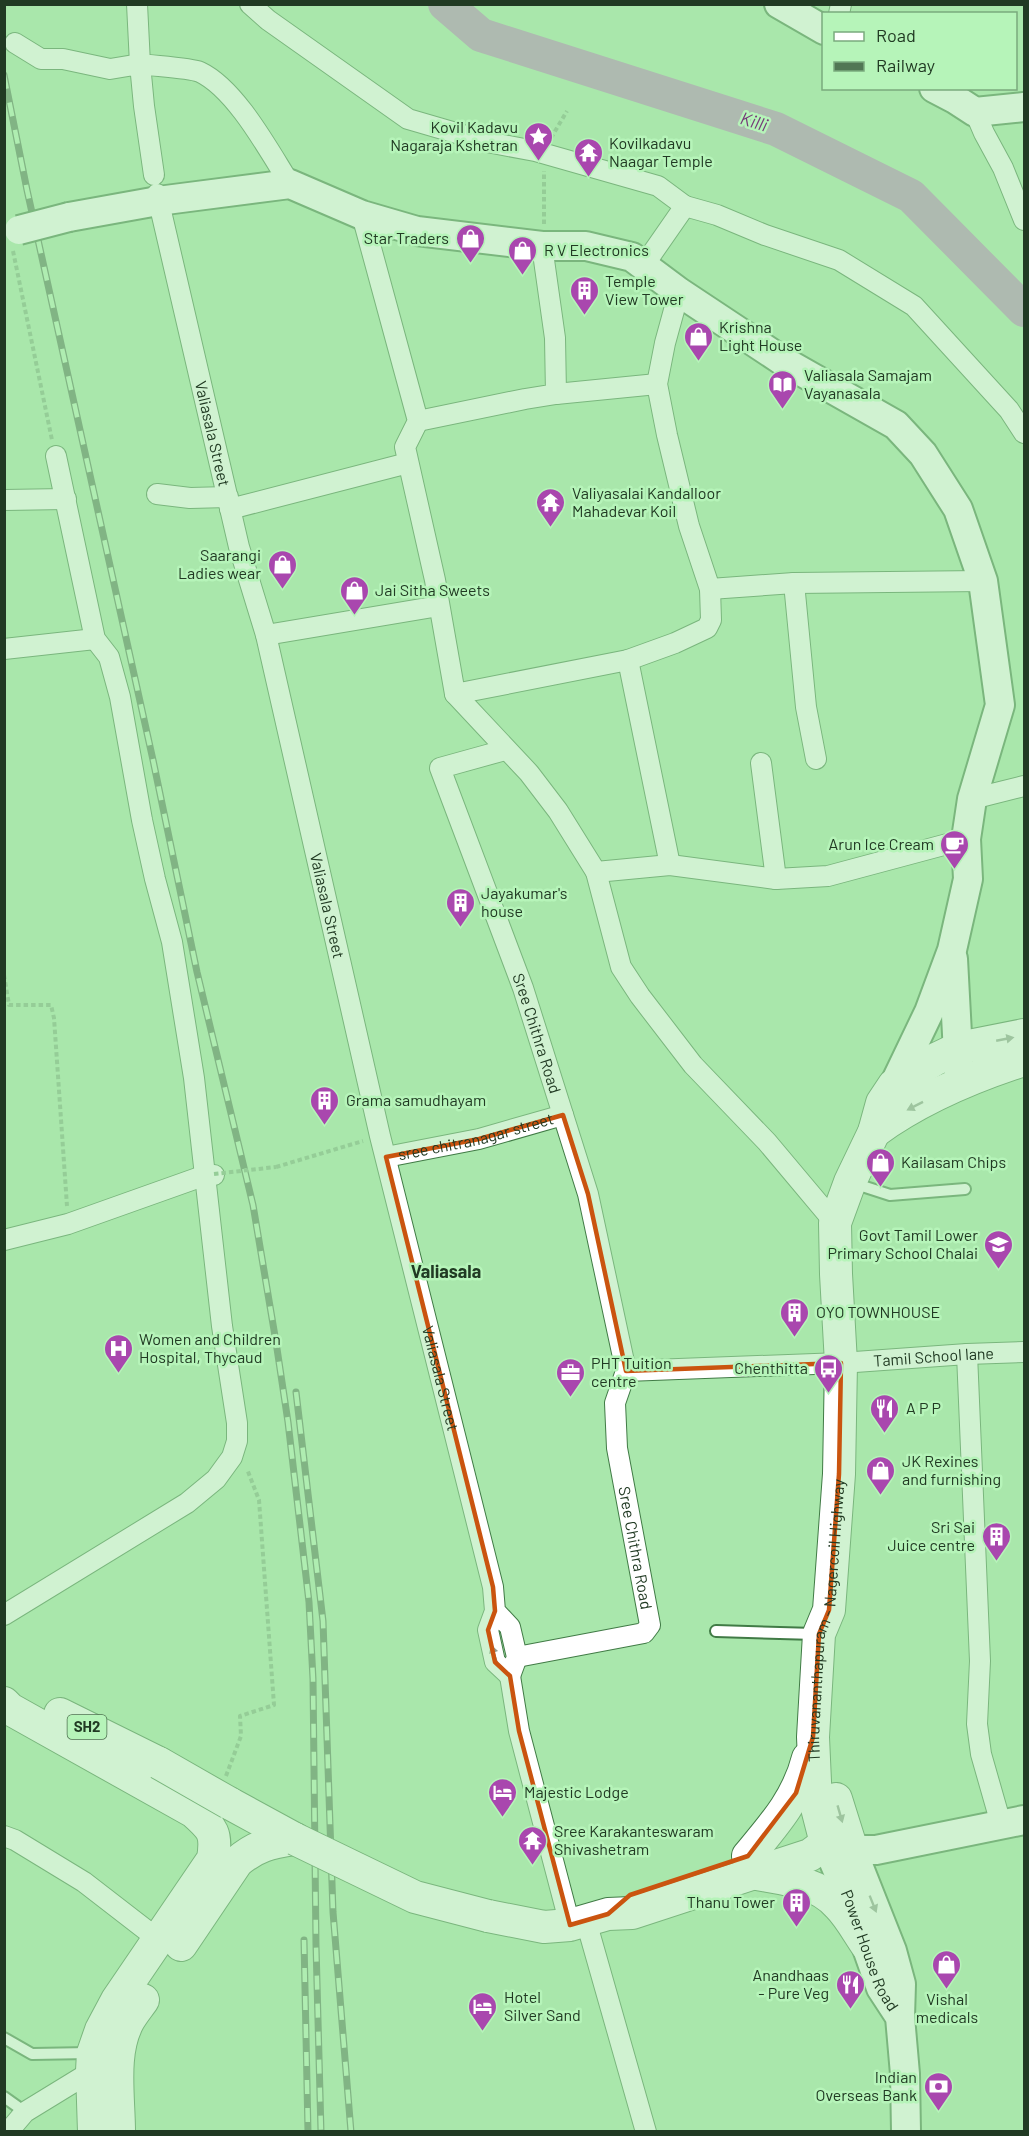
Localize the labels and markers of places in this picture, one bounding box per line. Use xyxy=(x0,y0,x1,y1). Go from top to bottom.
place label: Kovil Kadavu Nagaraja Kshetran xyxy=(390,117,518,154)
place icon: Kovil Kadavu Nagaraja Kshetran xyxy=(523,120,555,162)
place label: Kovilkadavu Naagar Temple xyxy=(609,133,713,170)
temple icon: Kovilkadavu Naagar Temple xyxy=(572,136,604,178)
shop icon: Star Traders xyxy=(454,222,486,264)
place label: Star Traders xyxy=(364,228,449,247)
shop icon: R V Electronics xyxy=(507,234,539,276)
place label: R V Electronics xyxy=(544,240,649,259)
place label: Temple View Tower xyxy=(605,271,684,308)
building icon: Temple View Tower xyxy=(568,274,600,316)
place label: Krishna Light House xyxy=(719,317,802,354)
shop icon: Krishna Light House xyxy=(682,320,714,362)
place label: Valiasala Samajam Vayanasala xyxy=(804,365,932,402)
library icon: Valiasala Samajam Vayanasala xyxy=(767,368,799,410)
place label: Valiyasalai Kandalloor Mahadevar Koil xyxy=(572,483,721,520)
temple icon: Valiyasalai Kandalloor Mahadevar Koil xyxy=(535,486,567,528)
place label: Saarangi Ladies wear xyxy=(178,545,261,582)
shop icon: Saarangi Ladies wear xyxy=(266,548,298,590)
shop icon: Jai Sitha Sweets xyxy=(338,574,370,616)
place label: Jai Sitha Sweets xyxy=(375,580,490,599)
cafe icon: Arun Ice Cream xyxy=(939,828,971,870)
place label: Arun Ice Cream xyxy=(829,834,934,853)
place label: Jayakumar's house xyxy=(481,883,567,920)
building icon: Jayakumar's house xyxy=(444,886,476,928)
building icon: Grama samudhayam xyxy=(309,1084,341,1126)
place label: Grama samudhayam xyxy=(346,1090,486,1109)
shop icon: Kailasam Chips xyxy=(864,1146,896,1188)
place label: Kailasam Chips xyxy=(901,1152,1006,1171)
place label: Govt Tamil Lower Primary School Chalai xyxy=(827,1225,978,1262)
school or university icon: Govt Tamil Lower Primary School Chalai xyxy=(983,1228,1015,1270)
building icon: OYO TOWNHOUSE xyxy=(779,1296,811,1338)
place label: OYO TOWNHOUSE xyxy=(816,1302,940,1321)
place label: Women and Children Hospital, Thycaud xyxy=(139,1329,281,1366)
hospital icon: Women and Children Hospital, Thycaud xyxy=(102,1332,134,1374)
bus stop icon: Chenthitta xyxy=(813,1352,845,1394)
place label: PHT Tuition centre xyxy=(591,1353,672,1390)
office icon: PHT Tuition centre xyxy=(554,1356,586,1398)
place label: Chenthitta xyxy=(734,1358,808,1377)
restaurant icon: A P P xyxy=(869,1392,901,1434)
place label: A P P xyxy=(906,1398,941,1417)
place label: JK Rexines and furnishing xyxy=(902,1451,1001,1488)
shop icon: JK Rexines and furnishing xyxy=(865,1454,897,1496)
place label: Sri Sai Juice centre xyxy=(888,1517,975,1554)
building icon: Sri Sai Juice centre xyxy=(980,1520,1012,1562)
hotel icon: Majestic Lodge xyxy=(487,1776,519,1818)
place label: Majestic Lodge xyxy=(524,1782,629,1801)
place label: Sree Karakanteswaram Shivashetram xyxy=(554,1821,714,1858)
temple icon: Sree Karakanteswaram Shivashetram xyxy=(517,1824,549,1866)
building icon: Thanu Tower xyxy=(780,1886,812,1928)
place label: Thanu Tower xyxy=(687,1892,775,1911)
shop icon: Vishal medicals xyxy=(931,1948,963,1990)
place label: Anandhaas - Pure Veg xyxy=(753,1965,829,2002)
restaurant icon: Anandhaas - Pure Veg xyxy=(834,1968,866,2010)
place label: Hotel Silver Sand xyxy=(504,1987,581,2024)
place label: Vishal medicals xyxy=(916,1989,978,2026)
hotel icon: Hotel Silver Sand xyxy=(467,1990,499,2032)
place label: Indian Overseas Bank xyxy=(815,2067,917,2104)
bank icon: Indian Overseas Bank xyxy=(922,2070,954,2112)

